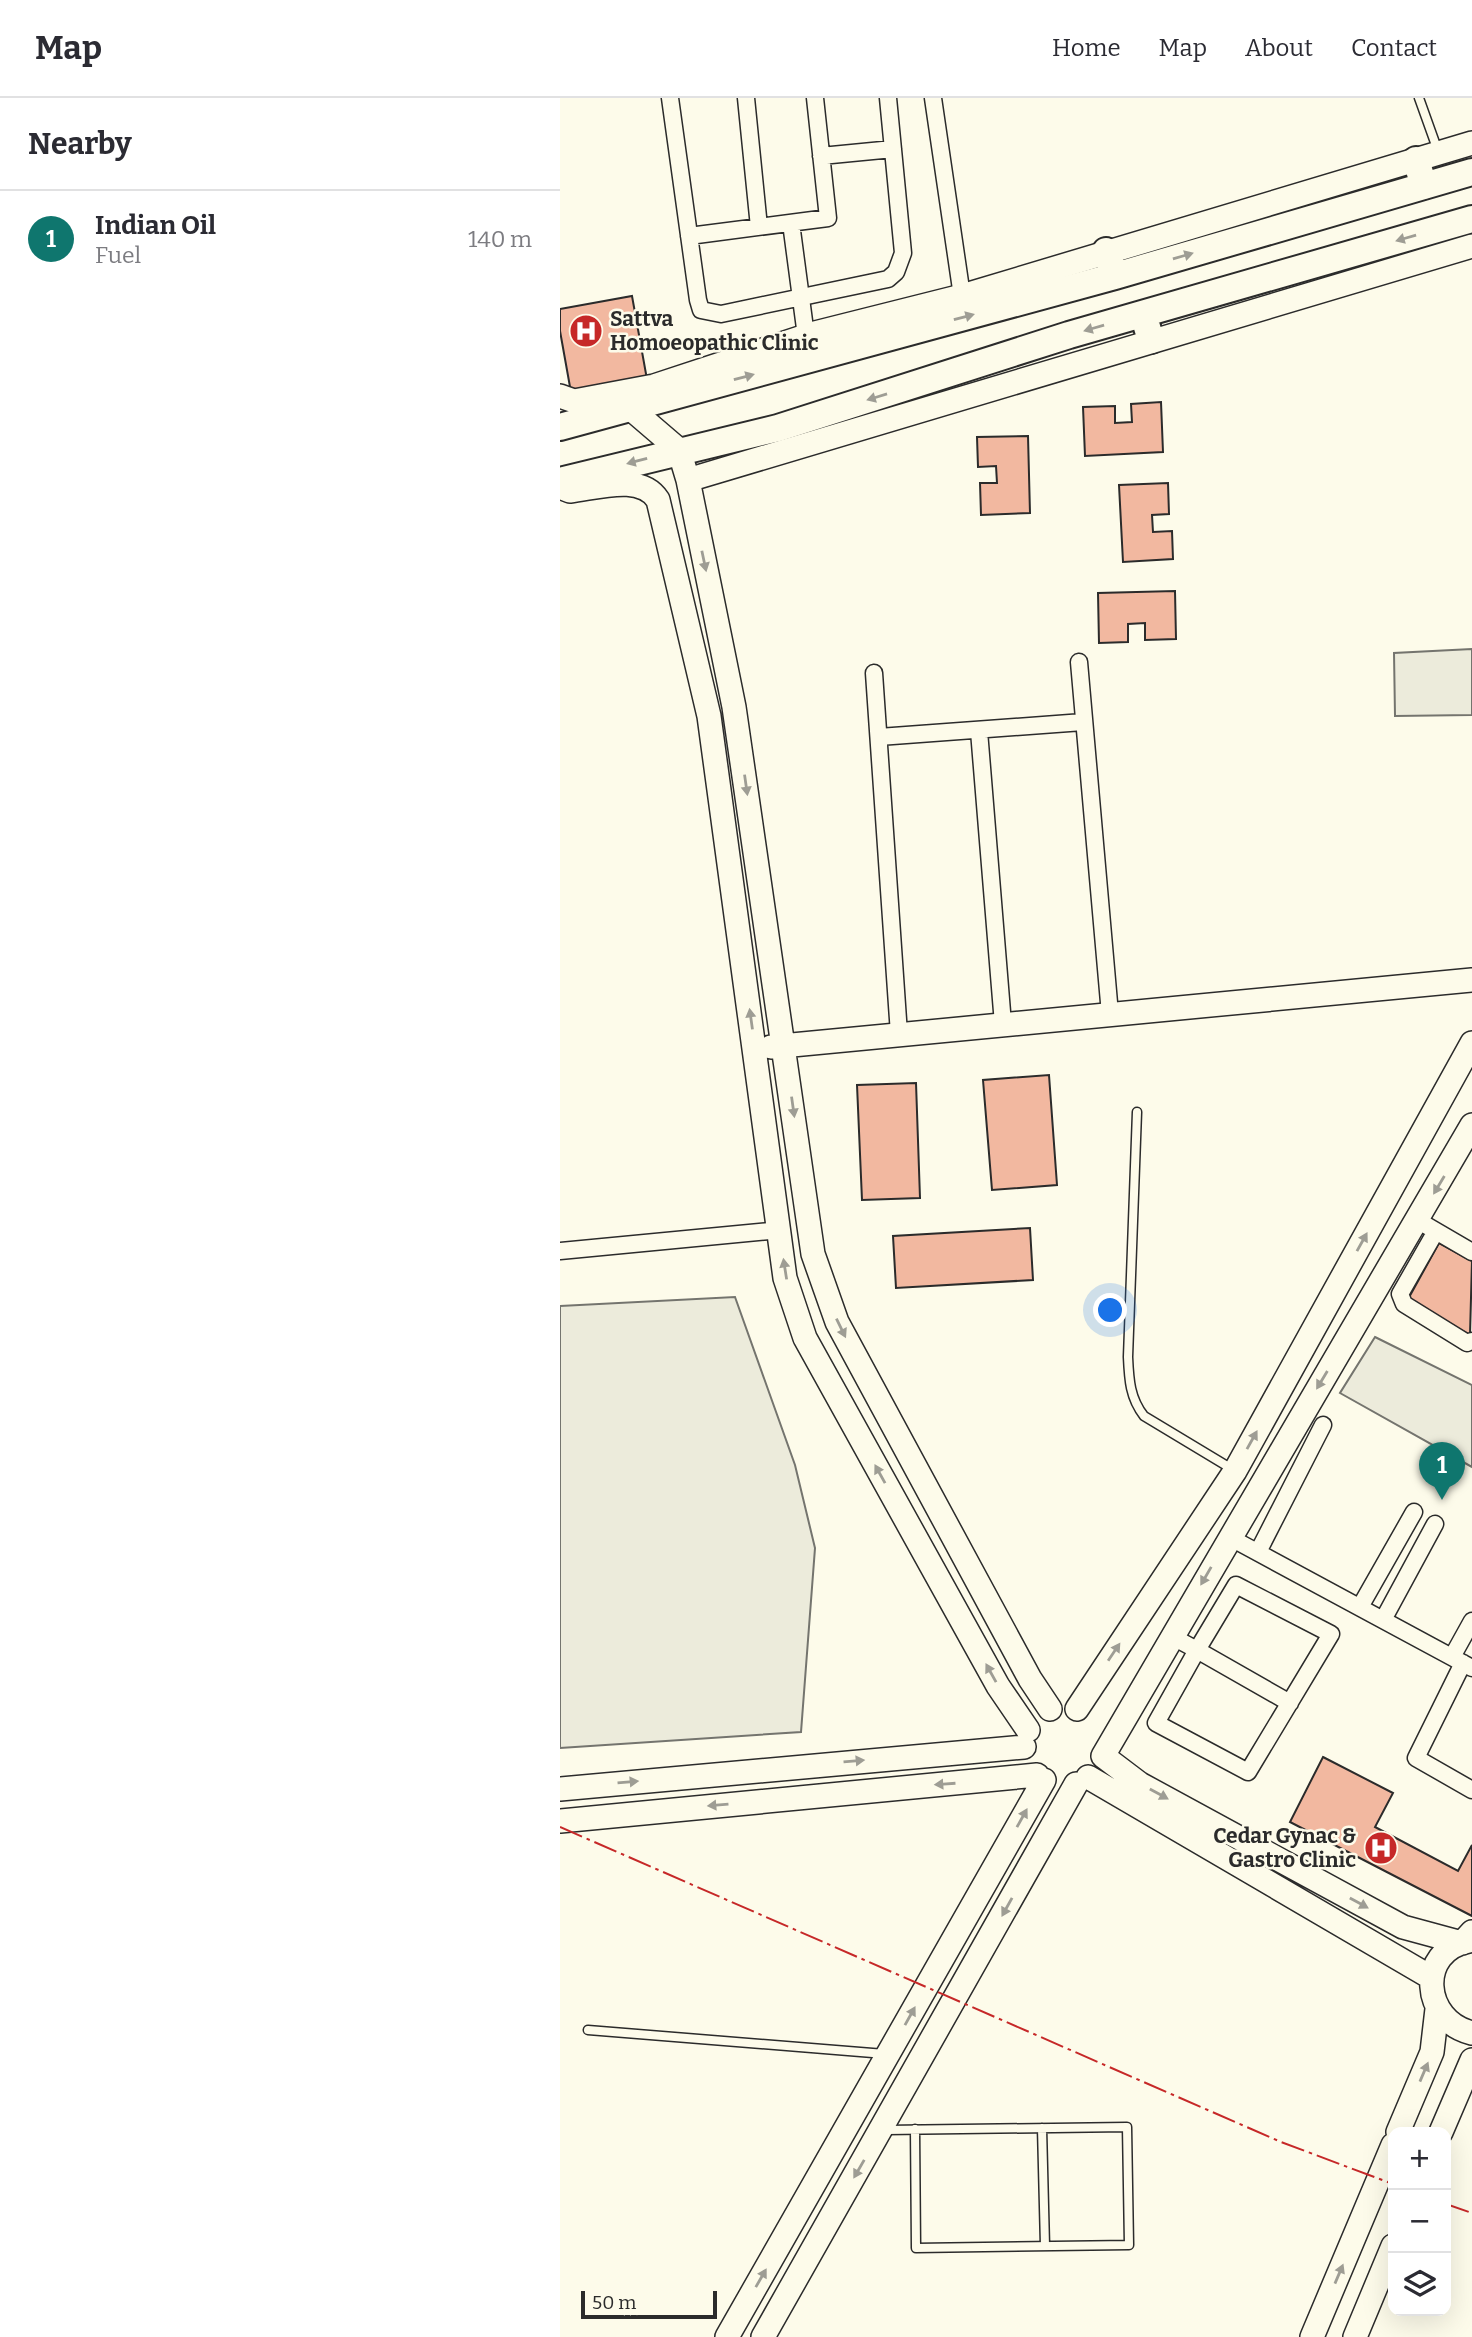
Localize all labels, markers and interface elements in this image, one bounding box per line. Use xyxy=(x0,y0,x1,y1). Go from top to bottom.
text: Map xyxy=(35,28,102,68)
text: Home xyxy=(1052,34,1121,62)
text: Map xyxy=(1159,34,1207,62)
text: About xyxy=(1245,34,1313,62)
text: Contact xyxy=(1351,34,1437,62)
text: Nearby xyxy=(28,126,132,162)
text: Indian Oil xyxy=(95,210,216,241)
text: 1 xyxy=(46,225,56,253)
text: 140 m xyxy=(468,225,532,253)
one-way arrow xyxy=(1395,233,1417,244)
text: Fuel xyxy=(95,241,141,269)
one-way arrow xyxy=(1172,251,1193,261)
place label: Sattva Homoeopathic Clinic xyxy=(610,306,819,356)
one-way arrow xyxy=(953,311,975,322)
hospital icon: Sattva Homoeopathic Clinic xyxy=(567,312,605,350)
one-way arrow xyxy=(1082,323,1104,334)
one-way arrow xyxy=(733,371,755,382)
one-way arrow xyxy=(866,393,887,403)
one-way arrow xyxy=(626,456,648,467)
one-way arrow xyxy=(698,550,709,572)
one-way arrow xyxy=(741,774,752,796)
one-way arrow xyxy=(745,1008,756,1030)
one-way arrow xyxy=(788,1096,799,1118)
one-way arrow xyxy=(1432,1175,1445,1194)
one-way arrow xyxy=(1356,1232,1368,1251)
one-way arrow xyxy=(779,1258,790,1280)
your location xyxy=(1093,1293,1127,1327)
one-way arrow xyxy=(835,1318,846,1338)
one-way arrow xyxy=(1316,1371,1328,1390)
one-way arrow xyxy=(1246,1431,1258,1450)
pin: 1 xyxy=(1419,1442,1465,1500)
one-way arrow xyxy=(874,1464,886,1484)
one-way arrow xyxy=(1200,1566,1212,1585)
one-way arrow xyxy=(1108,1642,1121,1662)
one-way arrow xyxy=(985,1663,997,1682)
one-way arrow xyxy=(844,1755,866,1766)
one-way arrow xyxy=(617,1776,639,1787)
one-way arrow xyxy=(933,1779,955,1790)
one-way arrow xyxy=(1149,1788,1169,1800)
one-way arrow xyxy=(707,1800,729,1811)
one-way arrow xyxy=(1016,1809,1028,1828)
place label: Cedar Gynac & Gastro Clinic xyxy=(1213,1823,1356,1873)
hospital icon: Cedar Gynac & Gastro Clinic xyxy=(1362,1829,1400,1867)
one-way arrow xyxy=(1349,1897,1369,1909)
one-way arrow xyxy=(1001,1898,1013,1917)
one-way arrow xyxy=(904,2007,916,2026)
one-way arrow xyxy=(1418,2062,1430,2082)
map controls xyxy=(1388,2127,1451,2316)
button: + xyxy=(1388,2127,1451,2190)
one-way arrow xyxy=(853,2160,865,2179)
button: − xyxy=(1388,2190,1451,2253)
button: layers xyxy=(1388,2253,1451,2316)
one-way arrow xyxy=(1333,2263,1344,2284)
one-way arrow xyxy=(755,2268,767,2287)
scale bar xyxy=(581,2288,718,2320)
text: 50 m xyxy=(592,2291,636,2314)

